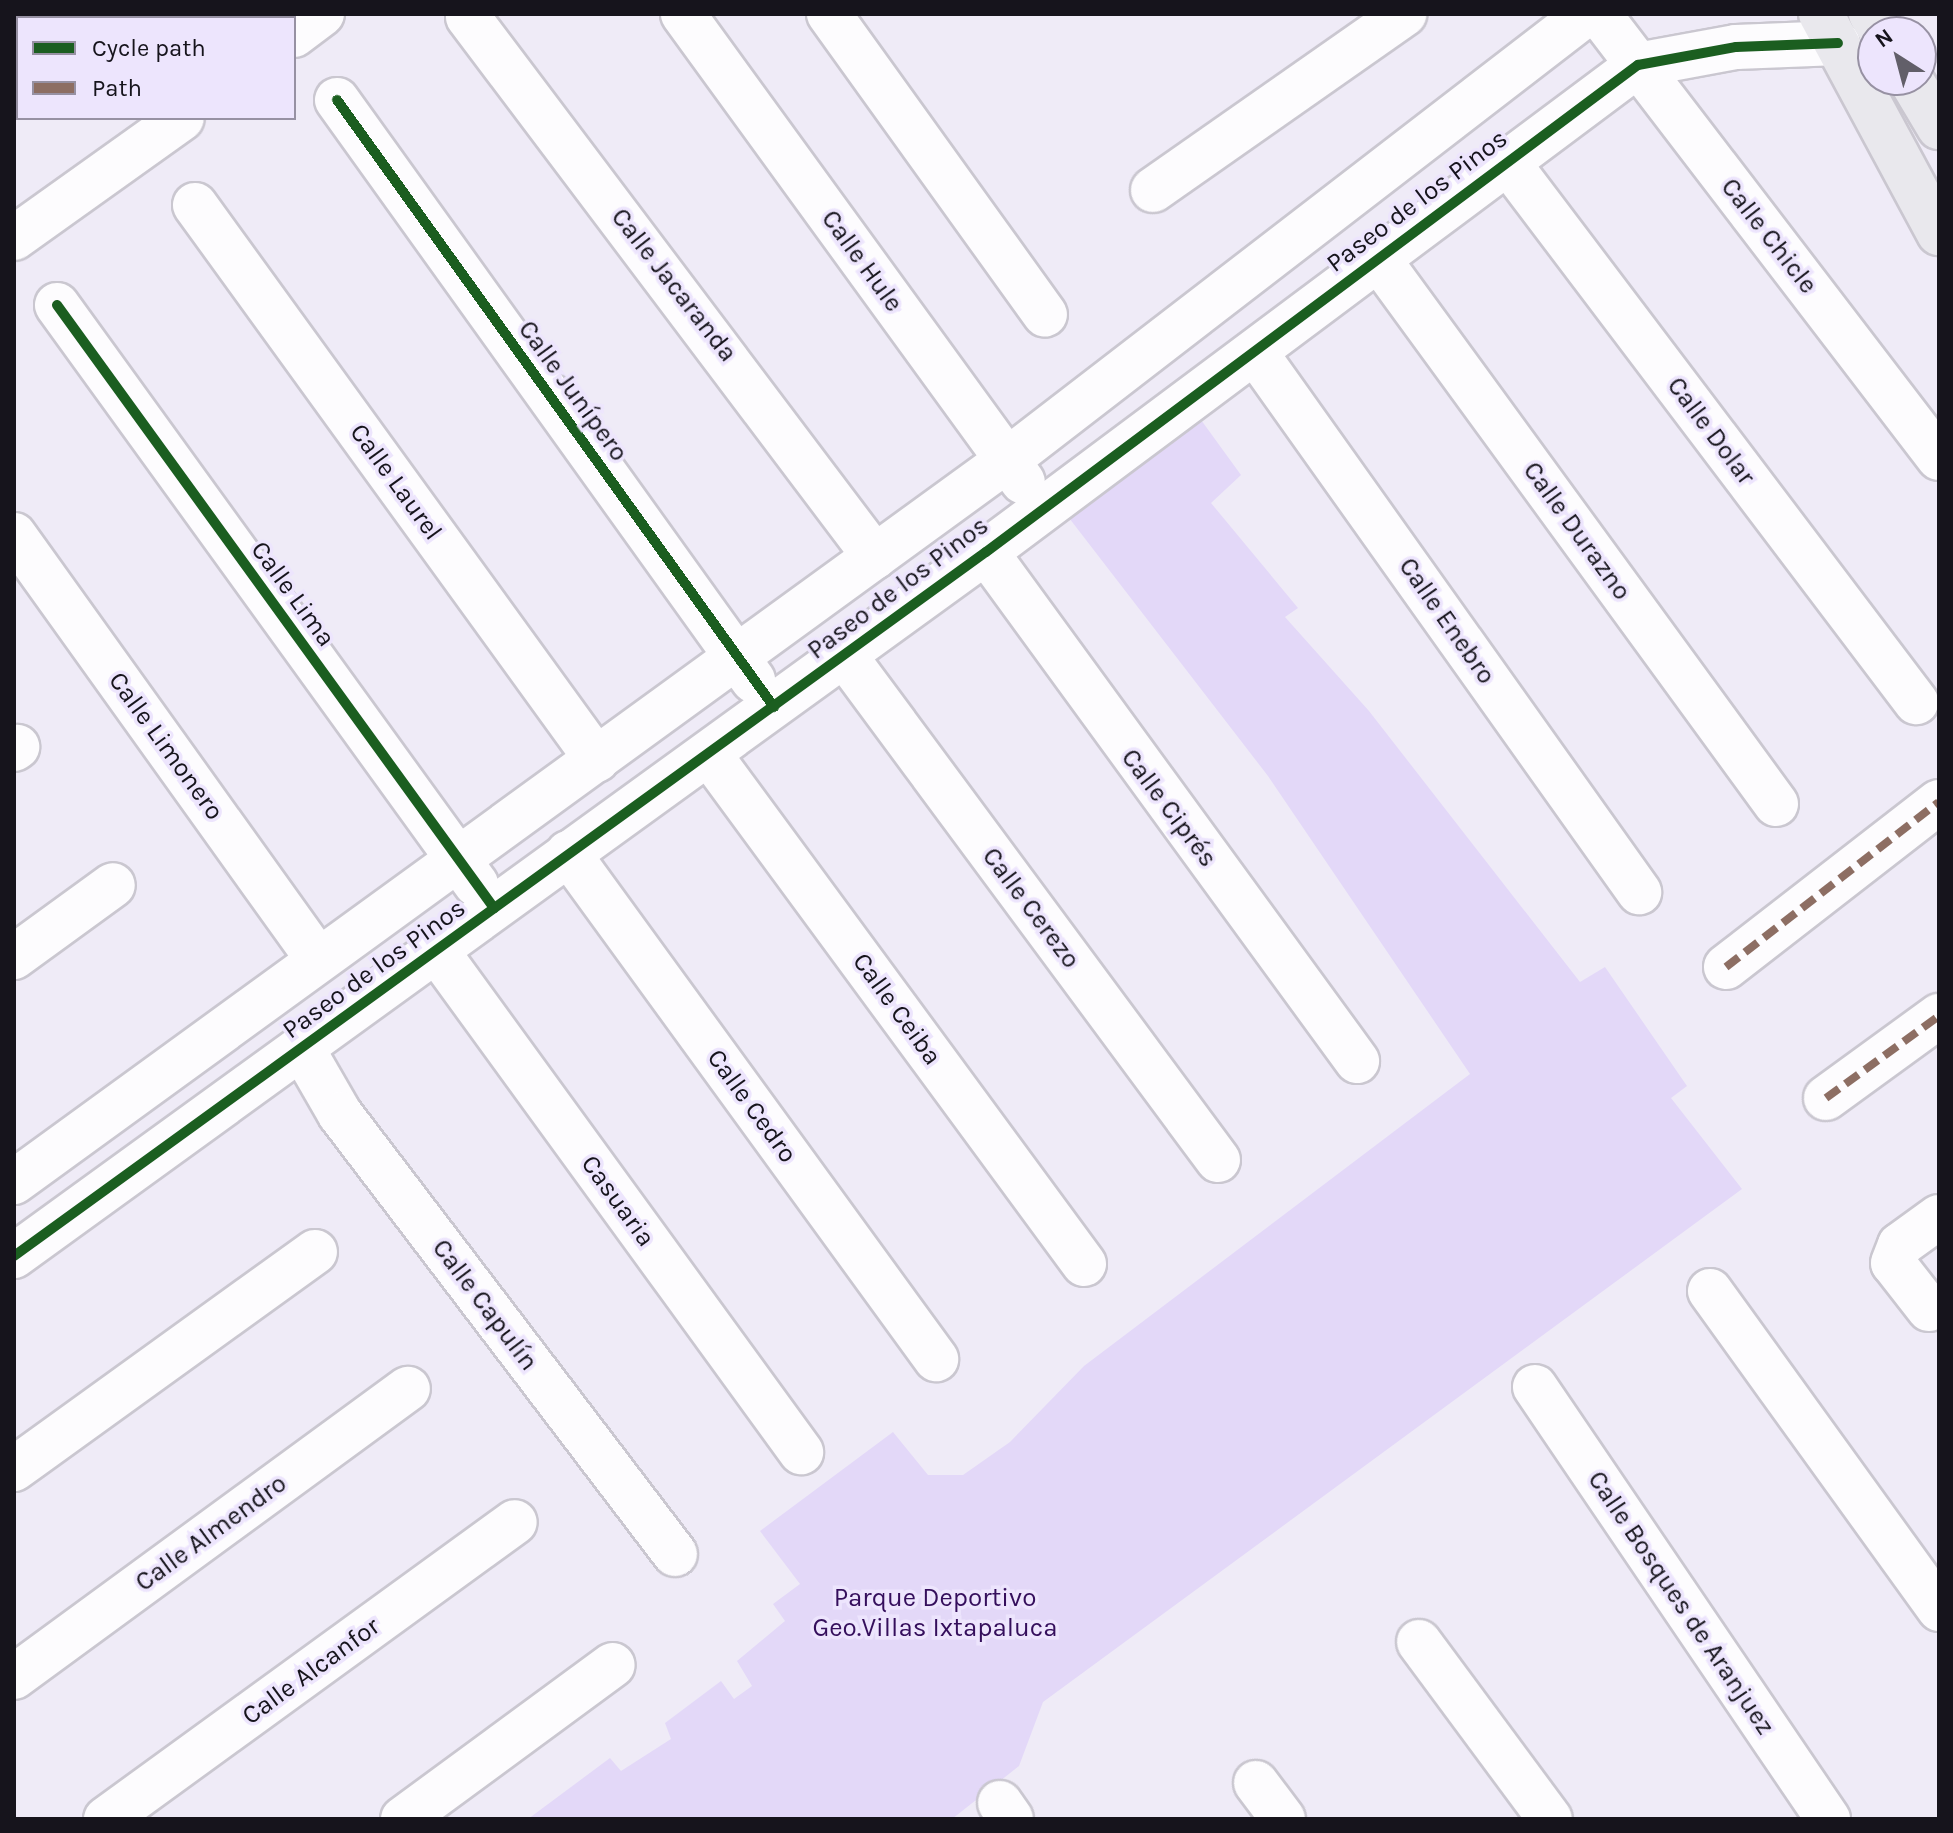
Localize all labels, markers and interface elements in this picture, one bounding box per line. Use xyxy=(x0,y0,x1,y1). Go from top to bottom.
legend xyxy=(16,16,296,120)
north arrow xyxy=(1857,16,1937,96)
text: N xyxy=(1870,23,1898,53)
text: Cycle path xyxy=(92,34,206,62)
text: Path xyxy=(92,74,142,102)
street label: Paseo de los Pinos xyxy=(1321,123,1513,279)
street label: Calle Chicle xyxy=(1714,172,1824,300)
street label: Calle Jacaranda xyxy=(604,202,744,368)
street label: Calle Hule xyxy=(815,204,909,318)
street label: Calle Junípero xyxy=(512,315,634,467)
street label: Calle Dolar xyxy=(1660,371,1762,491)
street label: Calle Laurel xyxy=(343,418,449,546)
street label: Calle Durazno xyxy=(1516,456,1638,606)
street label: Paseo de los Pinos xyxy=(802,510,994,666)
street label: Calle Lima xyxy=(244,535,342,653)
street label: Calle Enebro xyxy=(1392,552,1502,690)
street label: Calle Limonero xyxy=(102,666,230,826)
street label: Calle Ciprés xyxy=(1115,743,1223,873)
street label: Calle Cerezo xyxy=(976,842,1086,974)
street label: Paseo de los Pinos xyxy=(277,892,471,1046)
street label: Calle Ceiba xyxy=(846,947,948,1071)
street label: Calle Cedro xyxy=(700,1043,804,1169)
street label: Casuaria xyxy=(574,1149,662,1253)
street label: Calle Capulín xyxy=(426,1233,544,1377)
street label: Calle Bosques de Aranjuez xyxy=(1581,1465,1781,1741)
street label: Calle Almendro xyxy=(129,1468,293,1598)
park label: Parque Deportivo Geo.Villas Ixtapaluca xyxy=(813,1582,1057,1644)
street label: Calle Alcanfor xyxy=(236,1611,386,1731)

